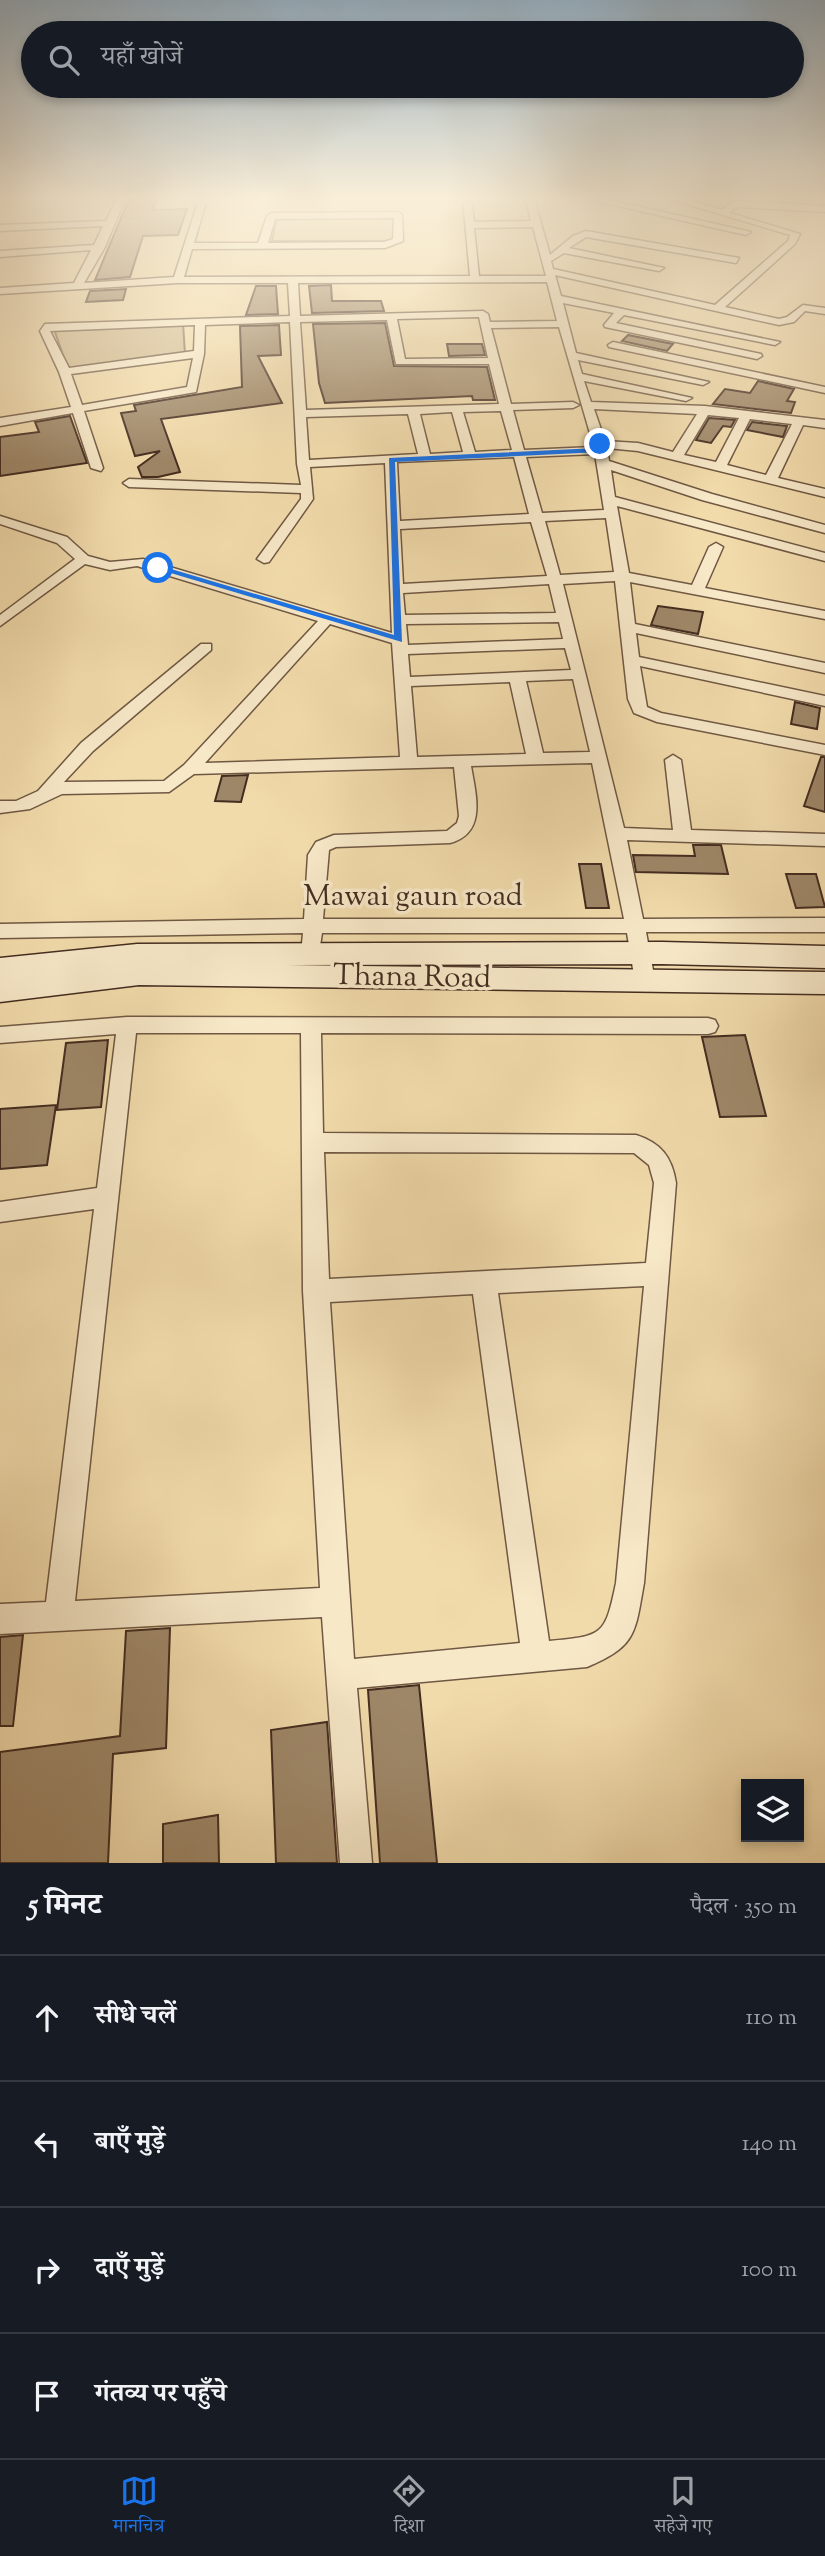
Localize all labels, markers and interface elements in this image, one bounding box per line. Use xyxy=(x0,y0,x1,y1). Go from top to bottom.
search box xyxy=(21,21,804,98)
text: यहाँ खोजें xyxy=(101,39,183,76)
icon: search xyxy=(45,41,83,79)
route end xyxy=(584,428,615,459)
route start xyxy=(142,552,173,583)
street label: Mawai gaun road xyxy=(303,876,523,919)
street label: Thana Road xyxy=(333,955,491,1001)
map controls xyxy=(741,1779,804,1842)
button: layers xyxy=(741,1779,804,1842)
text: 5 मिनट xyxy=(28,1885,102,1928)
text: पैदल · 350 m xyxy=(691,1891,797,1924)
text: सीधे चलें xyxy=(95,1998,176,2035)
icon: ahead xyxy=(28,1999,66,2037)
text: 110 m xyxy=(746,2002,797,2035)
text: बाएँ मुड़ें xyxy=(95,2124,165,2161)
icon: left xyxy=(28,2125,66,2163)
text: 140 m xyxy=(742,2128,797,2161)
text: दाएँ मुड़ें xyxy=(95,2250,164,2287)
icon: right xyxy=(28,2251,66,2289)
text: 100 m xyxy=(741,2254,797,2287)
text: गंतव्य पर पहुँचे xyxy=(95,2376,226,2413)
icon: arrive xyxy=(28,2377,66,2415)
tab: मानचित्र xyxy=(113,2472,164,2544)
tab: दिशा xyxy=(390,2472,428,2544)
tab: सहेजे गए xyxy=(654,2472,712,2544)

